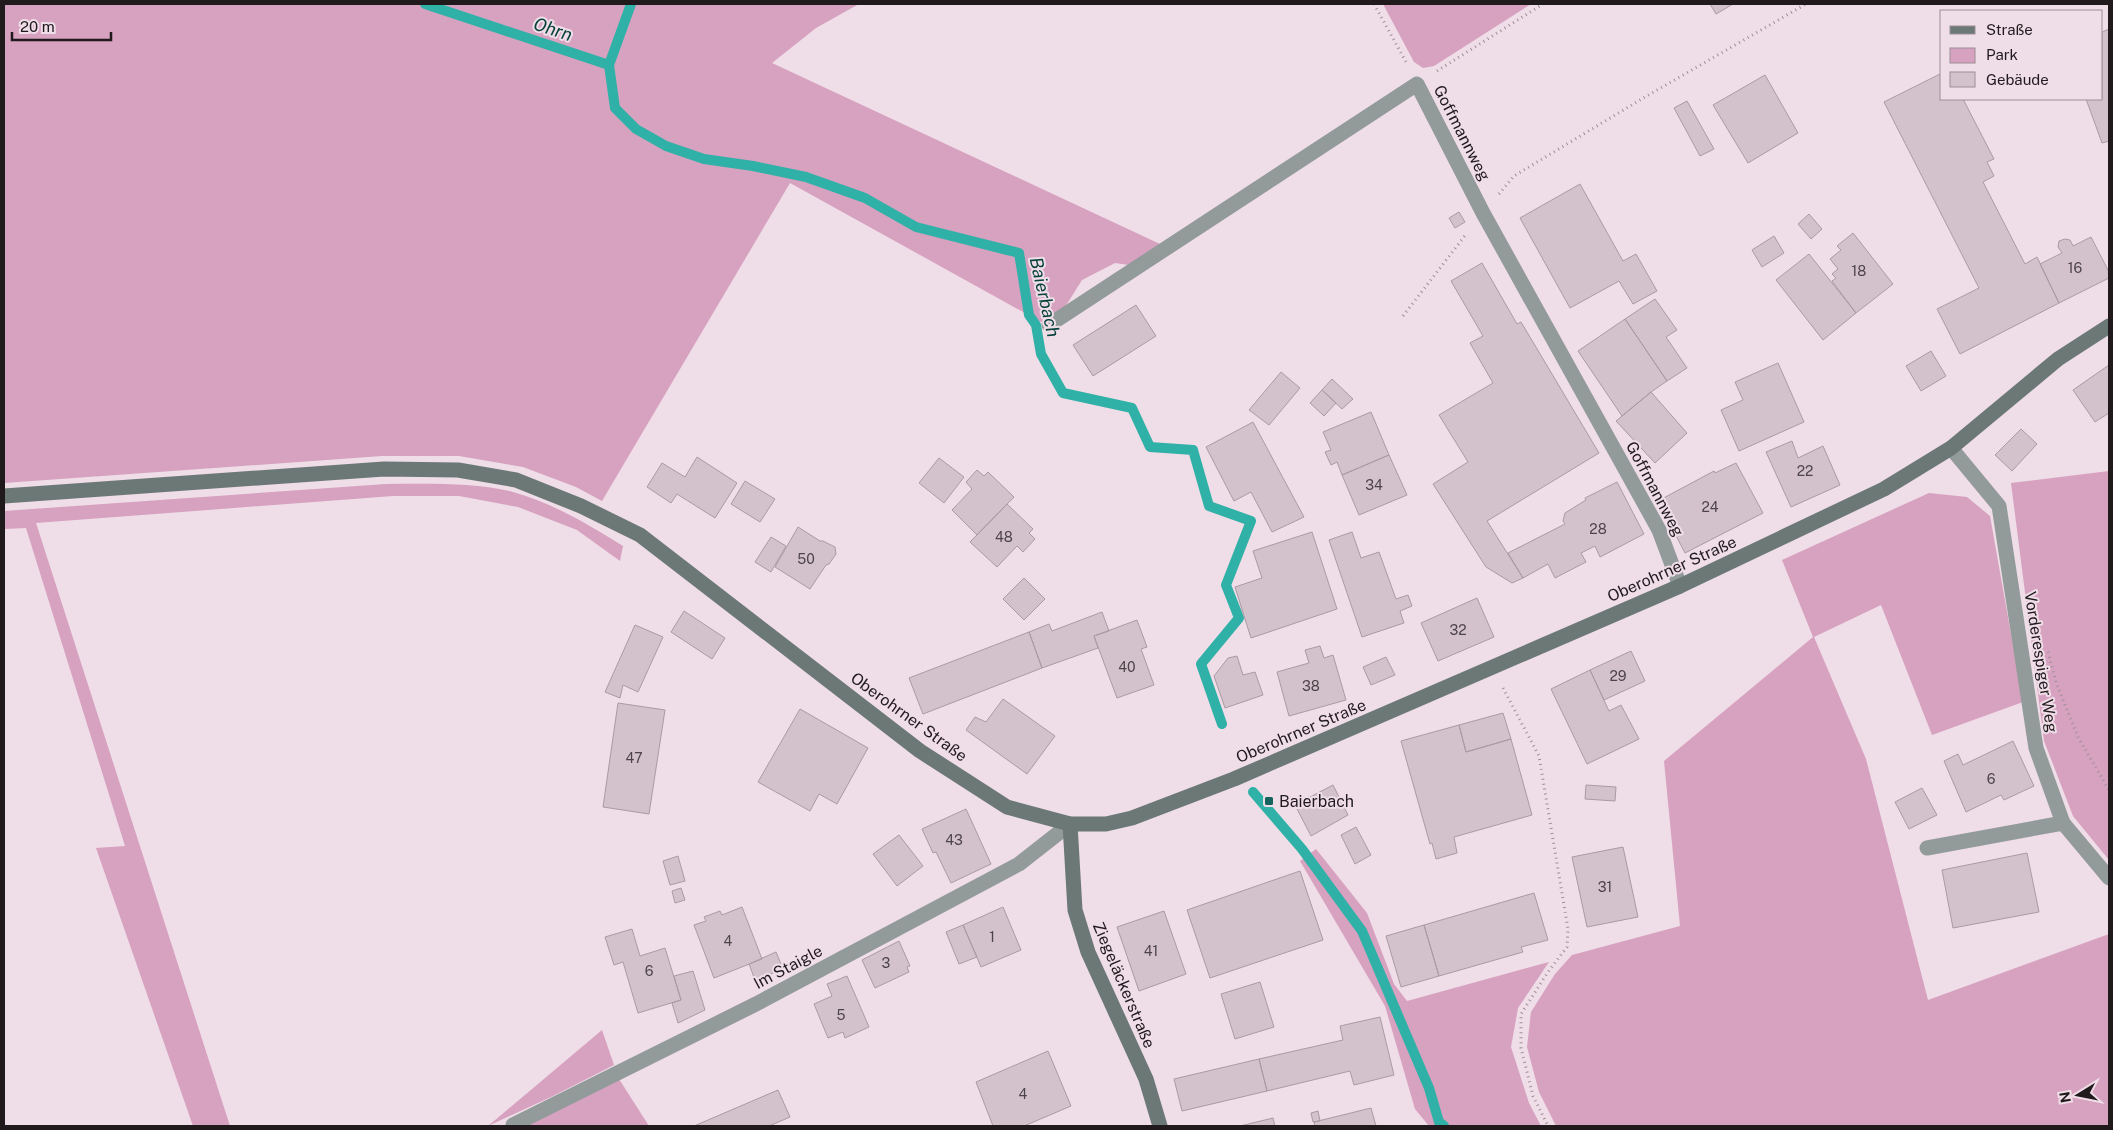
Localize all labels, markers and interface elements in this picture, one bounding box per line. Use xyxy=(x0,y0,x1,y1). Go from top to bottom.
scale bar xyxy=(12,10,111,42)
legend xyxy=(1940,10,2103,100)
water label: Ohrn xyxy=(531,13,575,45)
text: 20 m xyxy=(20,18,55,35)
text: Straße xyxy=(1986,21,2033,38)
text: Park xyxy=(1986,46,2018,63)
text: Gebäude xyxy=(1986,71,2049,88)
street label: Goffmannweg xyxy=(1430,82,1494,184)
water label: Baierbach xyxy=(1026,255,1064,339)
house number: 16 xyxy=(2068,260,2082,276)
house number: 18 xyxy=(1852,263,1866,279)
street label: Goffmannweg xyxy=(1622,438,1688,540)
house number: 22 xyxy=(1797,463,1813,479)
house number: 34 xyxy=(1365,477,1383,493)
house number: 24 xyxy=(1701,499,1719,515)
house number: 28 xyxy=(1589,521,1607,537)
house number: 48 xyxy=(995,529,1013,545)
street label: Oberohrner Straße xyxy=(1605,532,1739,606)
house number: 50 xyxy=(797,551,815,567)
street label: Vorderespiger Weg xyxy=(2020,590,2062,734)
house number: 32 xyxy=(1449,622,1467,638)
house number: 40 xyxy=(1118,659,1136,675)
street label: Oberohrner Straße xyxy=(847,668,971,766)
house number: 29 xyxy=(1609,668,1627,684)
house number: 38 xyxy=(1302,678,1320,694)
street label: Oberohrner Straße xyxy=(1233,695,1369,767)
house number: 47 xyxy=(625,750,643,766)
house number: 6 xyxy=(1987,771,1996,787)
place label: Baierbach xyxy=(1279,792,1354,811)
marker: Baierbach xyxy=(1263,795,1275,807)
house number: 43 xyxy=(945,832,963,848)
house number: 31 xyxy=(1598,879,1612,895)
street label: Ziegeläckerstraße xyxy=(1089,919,1159,1051)
house number: 1 xyxy=(989,929,995,945)
house number: 4 xyxy=(724,933,733,949)
street label: Im Staigle xyxy=(750,941,826,993)
house number: 41 xyxy=(1144,943,1158,959)
house number: 3 xyxy=(882,955,891,971)
house number: 6 xyxy=(645,963,654,979)
house number: 5 xyxy=(837,1007,846,1023)
north arrow xyxy=(2053,1070,2103,1120)
house number: 4 xyxy=(1019,1086,1028,1102)
text: N xyxy=(2056,1090,2074,1104)

